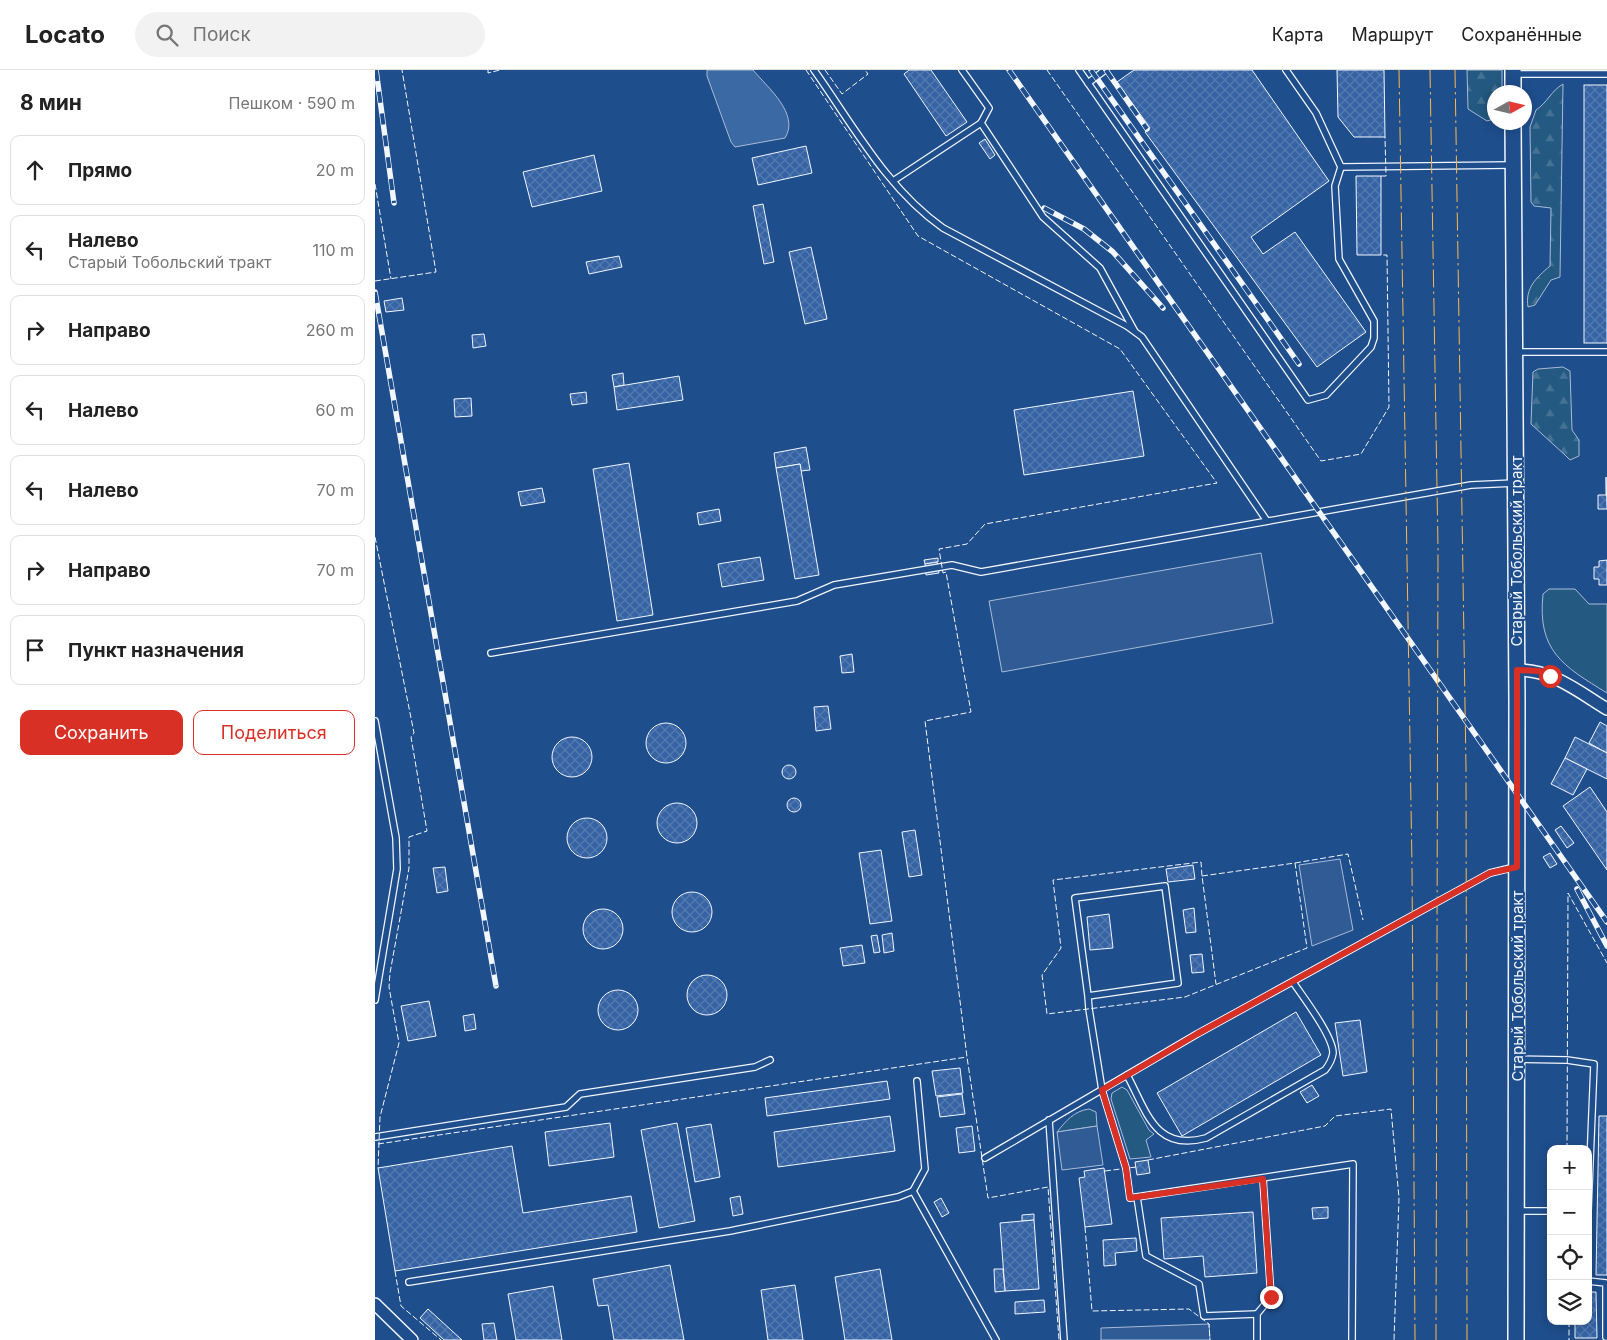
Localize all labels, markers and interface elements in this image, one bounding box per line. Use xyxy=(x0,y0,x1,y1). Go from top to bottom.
search box xyxy=(135,12,485,57)
text: Locato xyxy=(25,20,105,49)
icon: search xyxy=(153,21,181,49)
text: Поиск xyxy=(193,23,251,46)
text: Карта xyxy=(1272,24,1324,45)
text: Маршрут xyxy=(1352,24,1433,45)
text: Сохранённые xyxy=(1461,24,1582,45)
north arrow xyxy=(1487,85,1532,130)
text: 8 мин xyxy=(20,90,82,115)
text: Пешком · 590 m xyxy=(229,93,355,113)
icon: ahead xyxy=(21,156,49,184)
text: Прямо xyxy=(68,159,132,182)
text: 20 m xyxy=(316,160,354,180)
text: Налево xyxy=(68,229,139,252)
icon: left xyxy=(21,236,49,264)
text: 110 m xyxy=(312,240,354,260)
text: Старый Тобольский тракт xyxy=(68,252,272,272)
icon: right xyxy=(21,316,49,344)
text: Направо xyxy=(68,319,151,342)
text: 260 m xyxy=(306,320,354,340)
icon: left xyxy=(21,396,49,424)
text: Налево xyxy=(68,399,139,422)
text: 60 m xyxy=(315,400,354,420)
street label: Старый Тобольский тракт xyxy=(1507,456,1526,646)
icon: left xyxy=(21,476,49,504)
text: Налево xyxy=(68,479,139,502)
text: 70 m xyxy=(317,480,354,500)
icon: right xyxy=(21,556,49,584)
text: Направо xyxy=(68,559,151,582)
text: 70 m xyxy=(317,560,354,580)
icon: arrive xyxy=(21,636,49,664)
text: Пункт назначения xyxy=(68,639,244,662)
route start xyxy=(1539,665,1562,688)
button: Сохранить xyxy=(20,710,183,755)
button: Поделиться xyxy=(193,710,355,755)
street label: Старый Тобольский тракт xyxy=(1508,891,1527,1081)
map controls xyxy=(1547,1145,1592,1325)
button: + xyxy=(1547,1145,1592,1190)
button: − xyxy=(1547,1190,1592,1235)
button: locate xyxy=(1547,1235,1592,1280)
button: layers xyxy=(1547,1280,1592,1325)
route end xyxy=(1260,1286,1283,1309)

